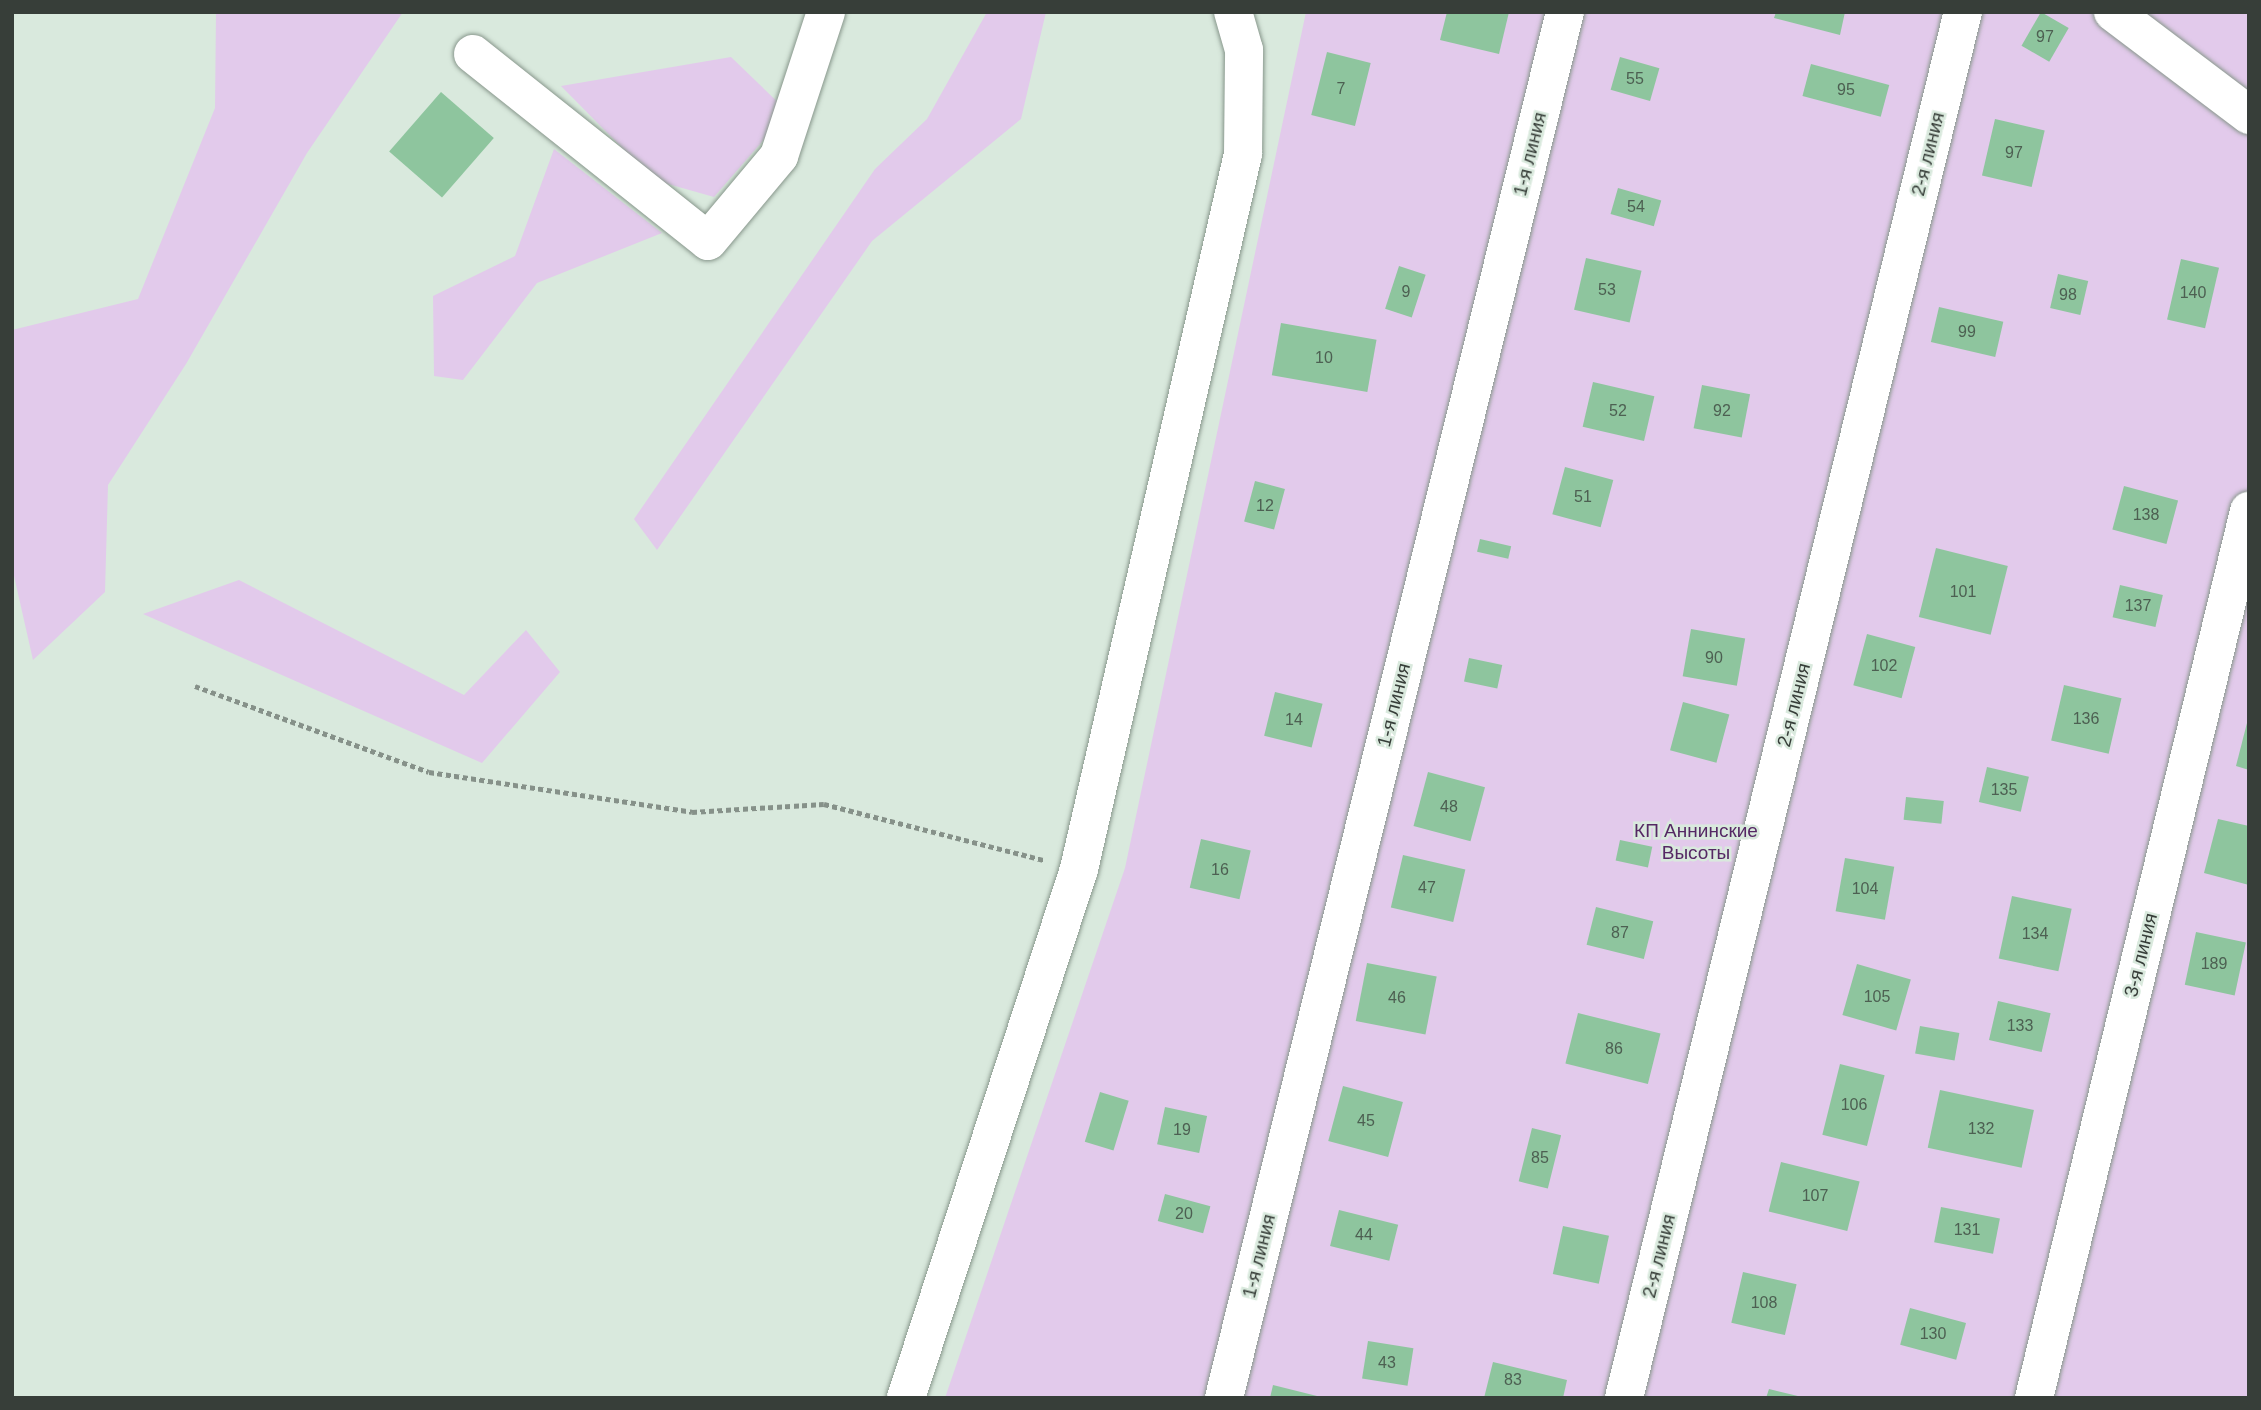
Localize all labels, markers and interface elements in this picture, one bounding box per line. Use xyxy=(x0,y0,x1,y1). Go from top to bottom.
house number: 97 xyxy=(2036,27,2054,47)
house number: 55 xyxy=(1626,69,1644,89)
house number: 7 xyxy=(1337,79,1345,99)
house number: 95 xyxy=(1837,80,1855,100)
street label: 1-я линия xyxy=(1509,110,1551,198)
street label: 2-я линия xyxy=(1907,110,1949,198)
house number: 97 xyxy=(2005,143,2023,163)
house number: 54 xyxy=(1627,197,1645,217)
house number: 53 xyxy=(1598,280,1616,300)
house number: 9 xyxy=(1402,282,1410,302)
house number: 140 xyxy=(2180,283,2206,303)
house number: 98 xyxy=(2059,285,2077,305)
house number: 99 xyxy=(1958,322,1976,342)
house number: 10 xyxy=(1315,348,1333,368)
house number: 52 xyxy=(1609,401,1627,421)
house number: 92 xyxy=(1713,401,1731,421)
house number: 51 xyxy=(1574,487,1592,507)
house number: 12 xyxy=(1256,496,1274,516)
house number: 138 xyxy=(2133,505,2159,525)
house number: 101 xyxy=(1950,582,1976,602)
house number: 137 xyxy=(2125,596,2151,616)
house number: 90 xyxy=(1705,648,1723,668)
house number: 102 xyxy=(1871,656,1897,676)
street label: 1-я линия xyxy=(1373,661,1415,749)
street label: 2-я линия xyxy=(1773,661,1815,749)
house number: 136 xyxy=(2073,709,2099,729)
house number: 14 xyxy=(1285,710,1303,730)
house number: 135 xyxy=(1991,780,2017,800)
house number: 48 xyxy=(1440,797,1458,817)
park label: КП Аннинские Высоты xyxy=(1634,820,1758,864)
house number: 16 xyxy=(1211,860,1229,880)
house number: 47 xyxy=(1418,878,1436,898)
house number: 104 xyxy=(1852,879,1878,899)
street label: 3-я линия xyxy=(2120,911,2162,999)
house number: 87 xyxy=(1611,923,1629,943)
house number: 134 xyxy=(2022,924,2048,944)
house number: 189 xyxy=(2201,954,2227,974)
house number: 105 xyxy=(1864,987,1890,1007)
house number: 46 xyxy=(1388,988,1406,1008)
house number: 133 xyxy=(2007,1016,2033,1036)
house number: 86 xyxy=(1605,1039,1623,1059)
house number: 106 xyxy=(1841,1095,1867,1115)
house number: 45 xyxy=(1357,1111,1375,1131)
house number: 132 xyxy=(1968,1119,1994,1139)
house number: 19 xyxy=(1173,1120,1191,1140)
house number: 85 xyxy=(1531,1148,1549,1168)
house number: 107 xyxy=(1802,1186,1828,1206)
house number: 20 xyxy=(1175,1204,1193,1224)
street label: 1-я линия xyxy=(1238,1212,1280,1300)
street label: 2-я линия xyxy=(1638,1212,1680,1300)
house number: 131 xyxy=(1954,1220,1980,1240)
house number: 44 xyxy=(1355,1225,1373,1245)
house number: 108 xyxy=(1751,1293,1777,1313)
house number: 130 xyxy=(1920,1324,1946,1344)
house number: 43 xyxy=(1378,1353,1396,1373)
house number: 83 xyxy=(1504,1370,1522,1390)

